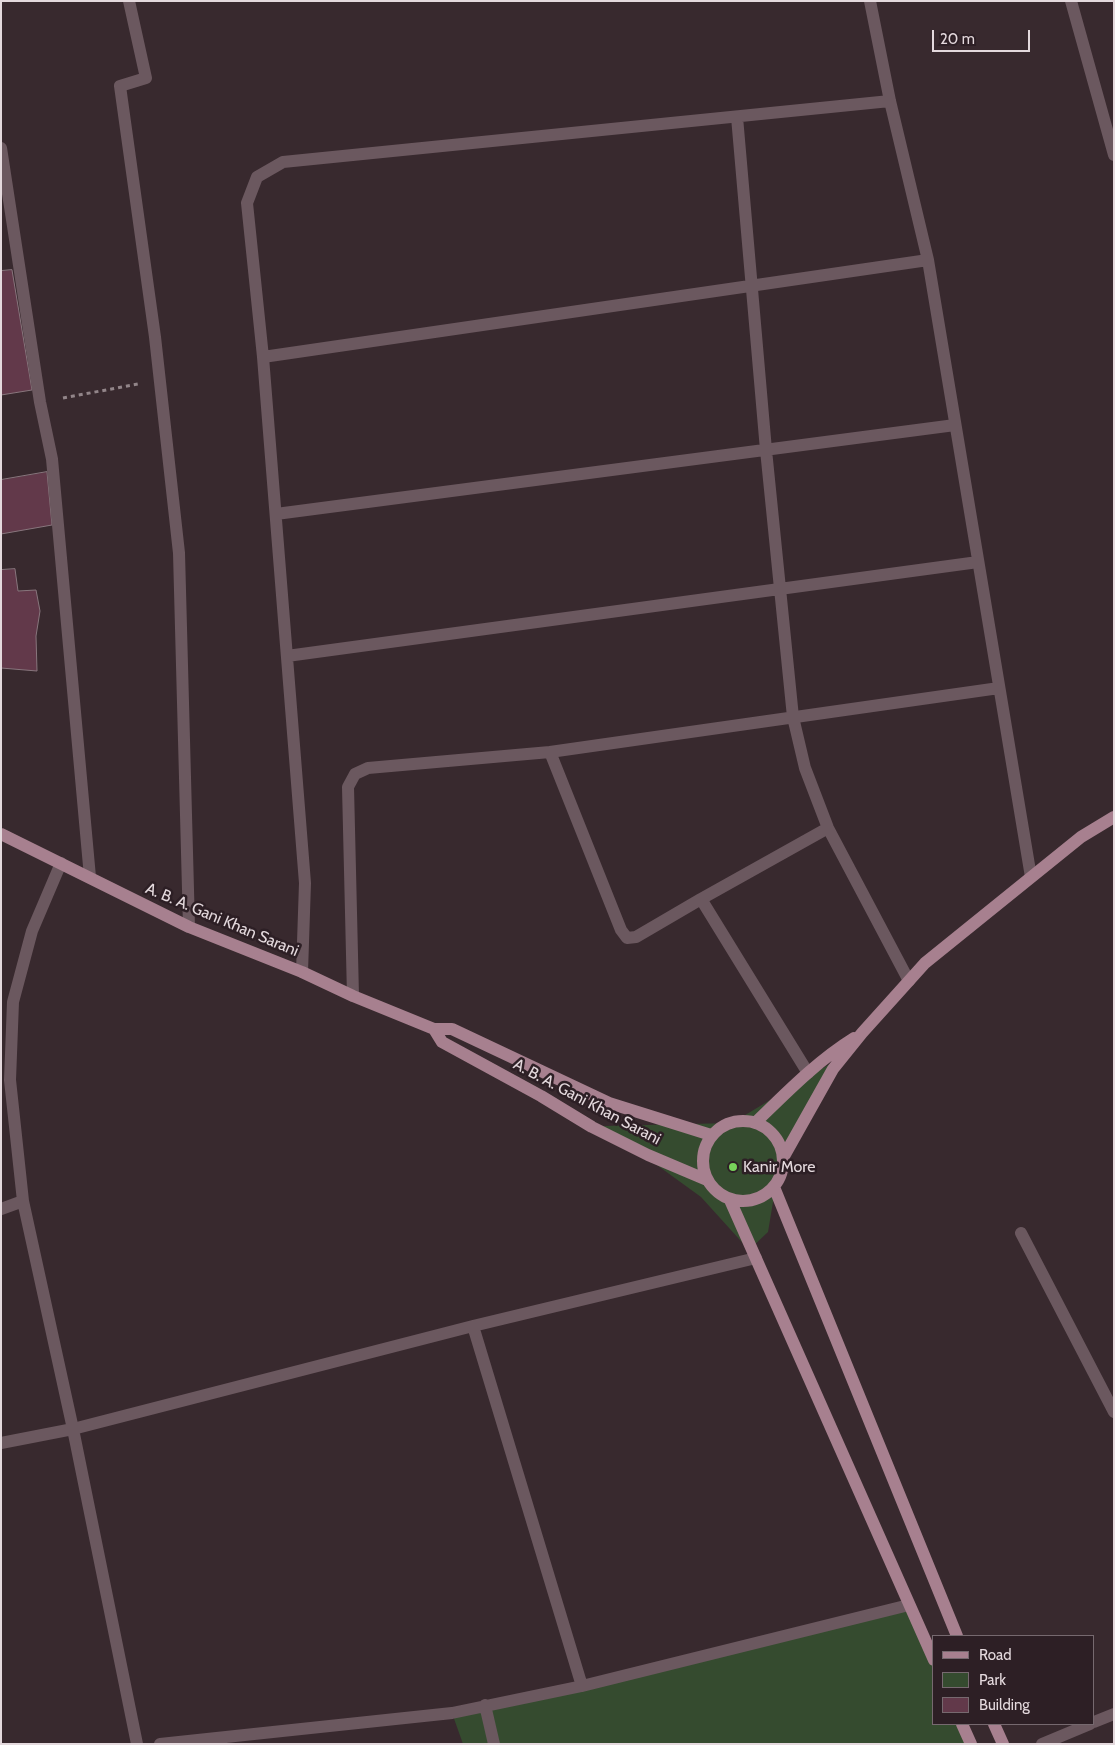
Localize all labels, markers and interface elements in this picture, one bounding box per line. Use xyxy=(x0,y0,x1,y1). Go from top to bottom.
scale bar xyxy=(935,20,1032,52)
text: 20 m xyxy=(940,30,975,48)
street label: A. B. A. Gani Khan Sarani xyxy=(143,879,301,961)
street label: A. B. A. Gani Khan Sarani xyxy=(510,1055,664,1149)
place label: Kanir More xyxy=(743,1157,815,1177)
marker: Kanir More xyxy=(727,1161,739,1173)
legend xyxy=(932,1635,1095,1725)
text: Road xyxy=(979,1646,1012,1664)
text: Park xyxy=(979,1671,1006,1689)
text: Building xyxy=(979,1696,1030,1714)

